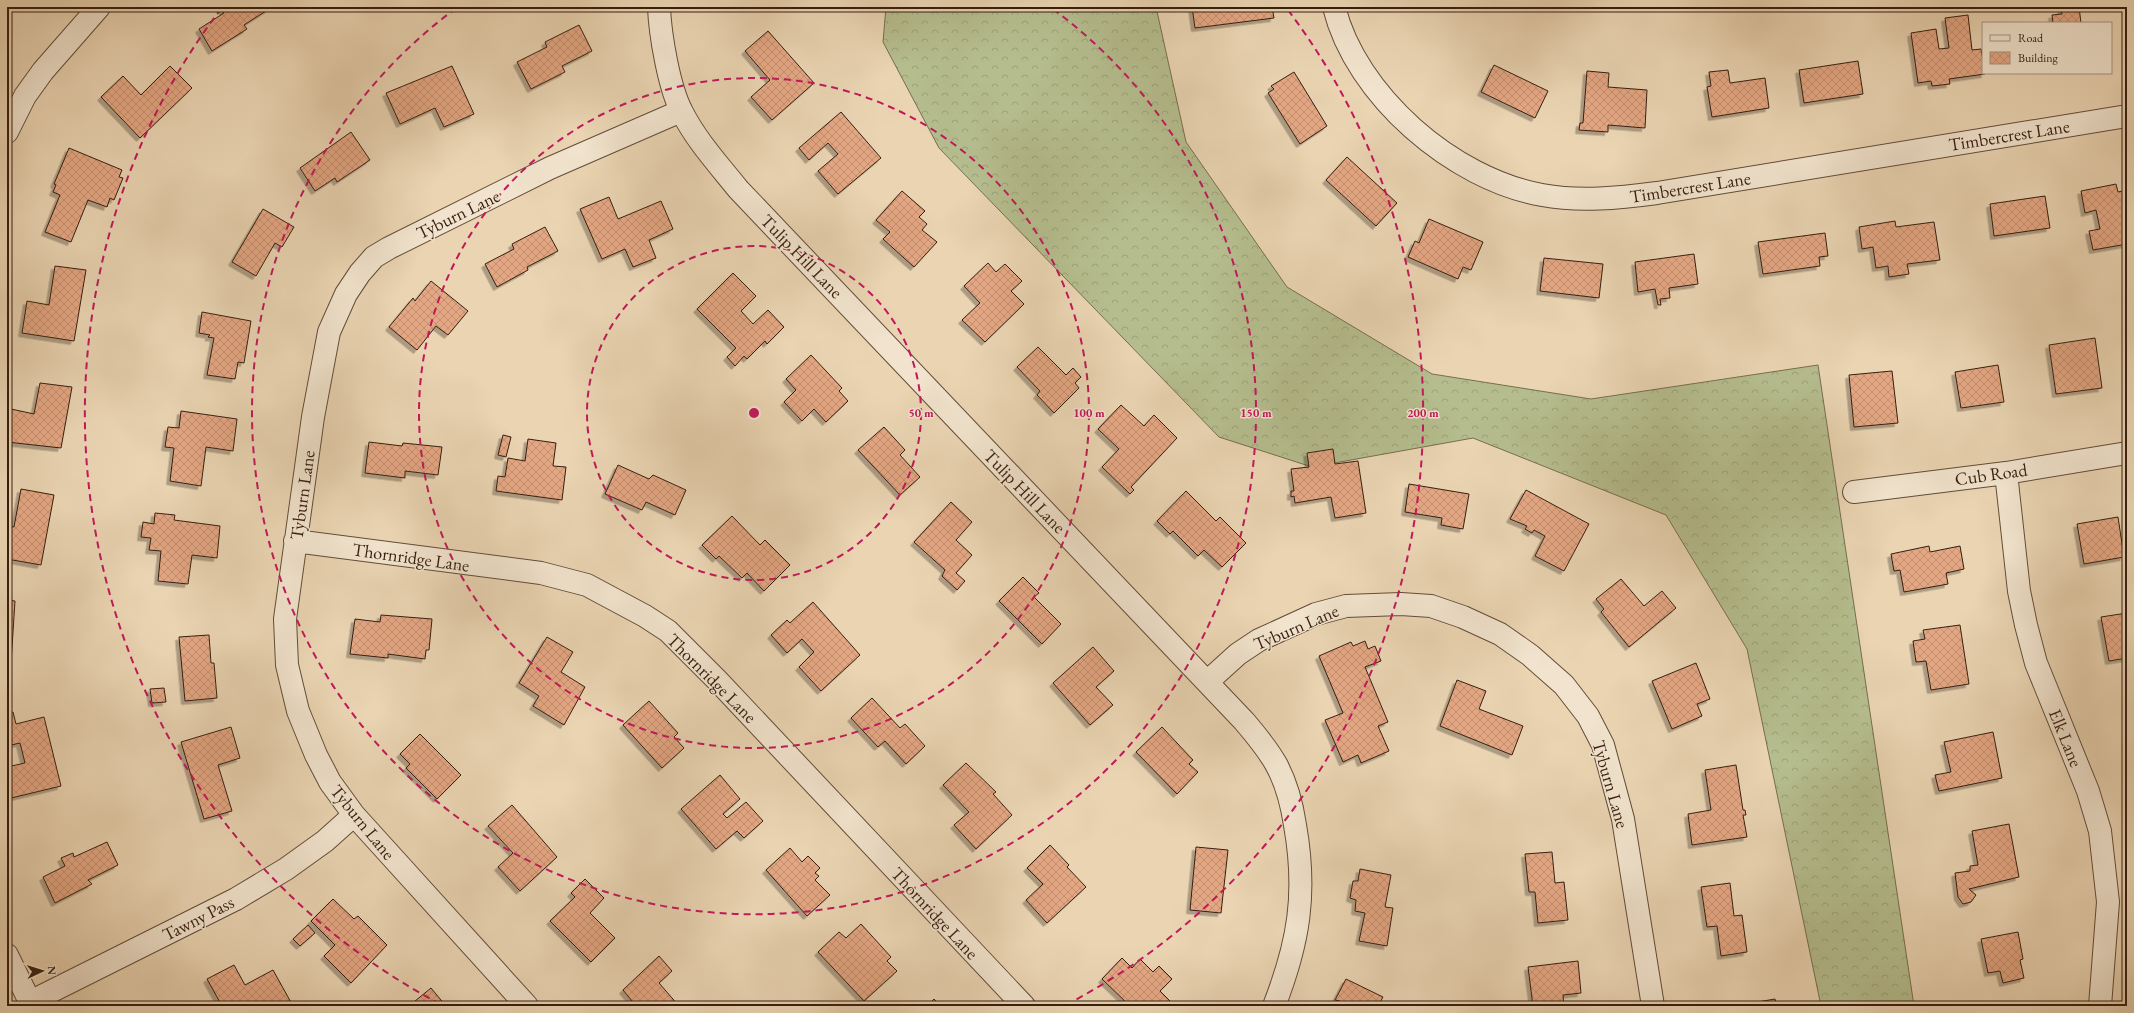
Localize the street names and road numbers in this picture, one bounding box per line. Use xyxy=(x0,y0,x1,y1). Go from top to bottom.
street label: Timbercrest Lane xyxy=(1947,114,2071,156)
street label: Timbercrest Lane xyxy=(1628,166,1752,208)
street label: Tyburn Lane xyxy=(412,184,504,244)
street label: Tulip Hill Lane xyxy=(756,209,848,303)
street label: Tulip Hill Lane xyxy=(979,444,1071,538)
street label: Tyburn Lane xyxy=(284,449,320,541)
street label: Cub Road xyxy=(1953,457,2030,490)
street label: Thornridge Lane xyxy=(351,537,471,577)
street label: Tyburn Lane xyxy=(1250,599,1342,655)
street label: Thornridge Lane xyxy=(662,628,762,728)
street label: Elk Lane xyxy=(2044,706,2088,770)
street label: Tyburn Lane xyxy=(1588,737,1634,831)
street label: Tyburn Lane xyxy=(326,780,400,864)
street label: Thornridge Lane xyxy=(886,862,984,964)
street label: Tawny Pass xyxy=(158,890,238,946)

